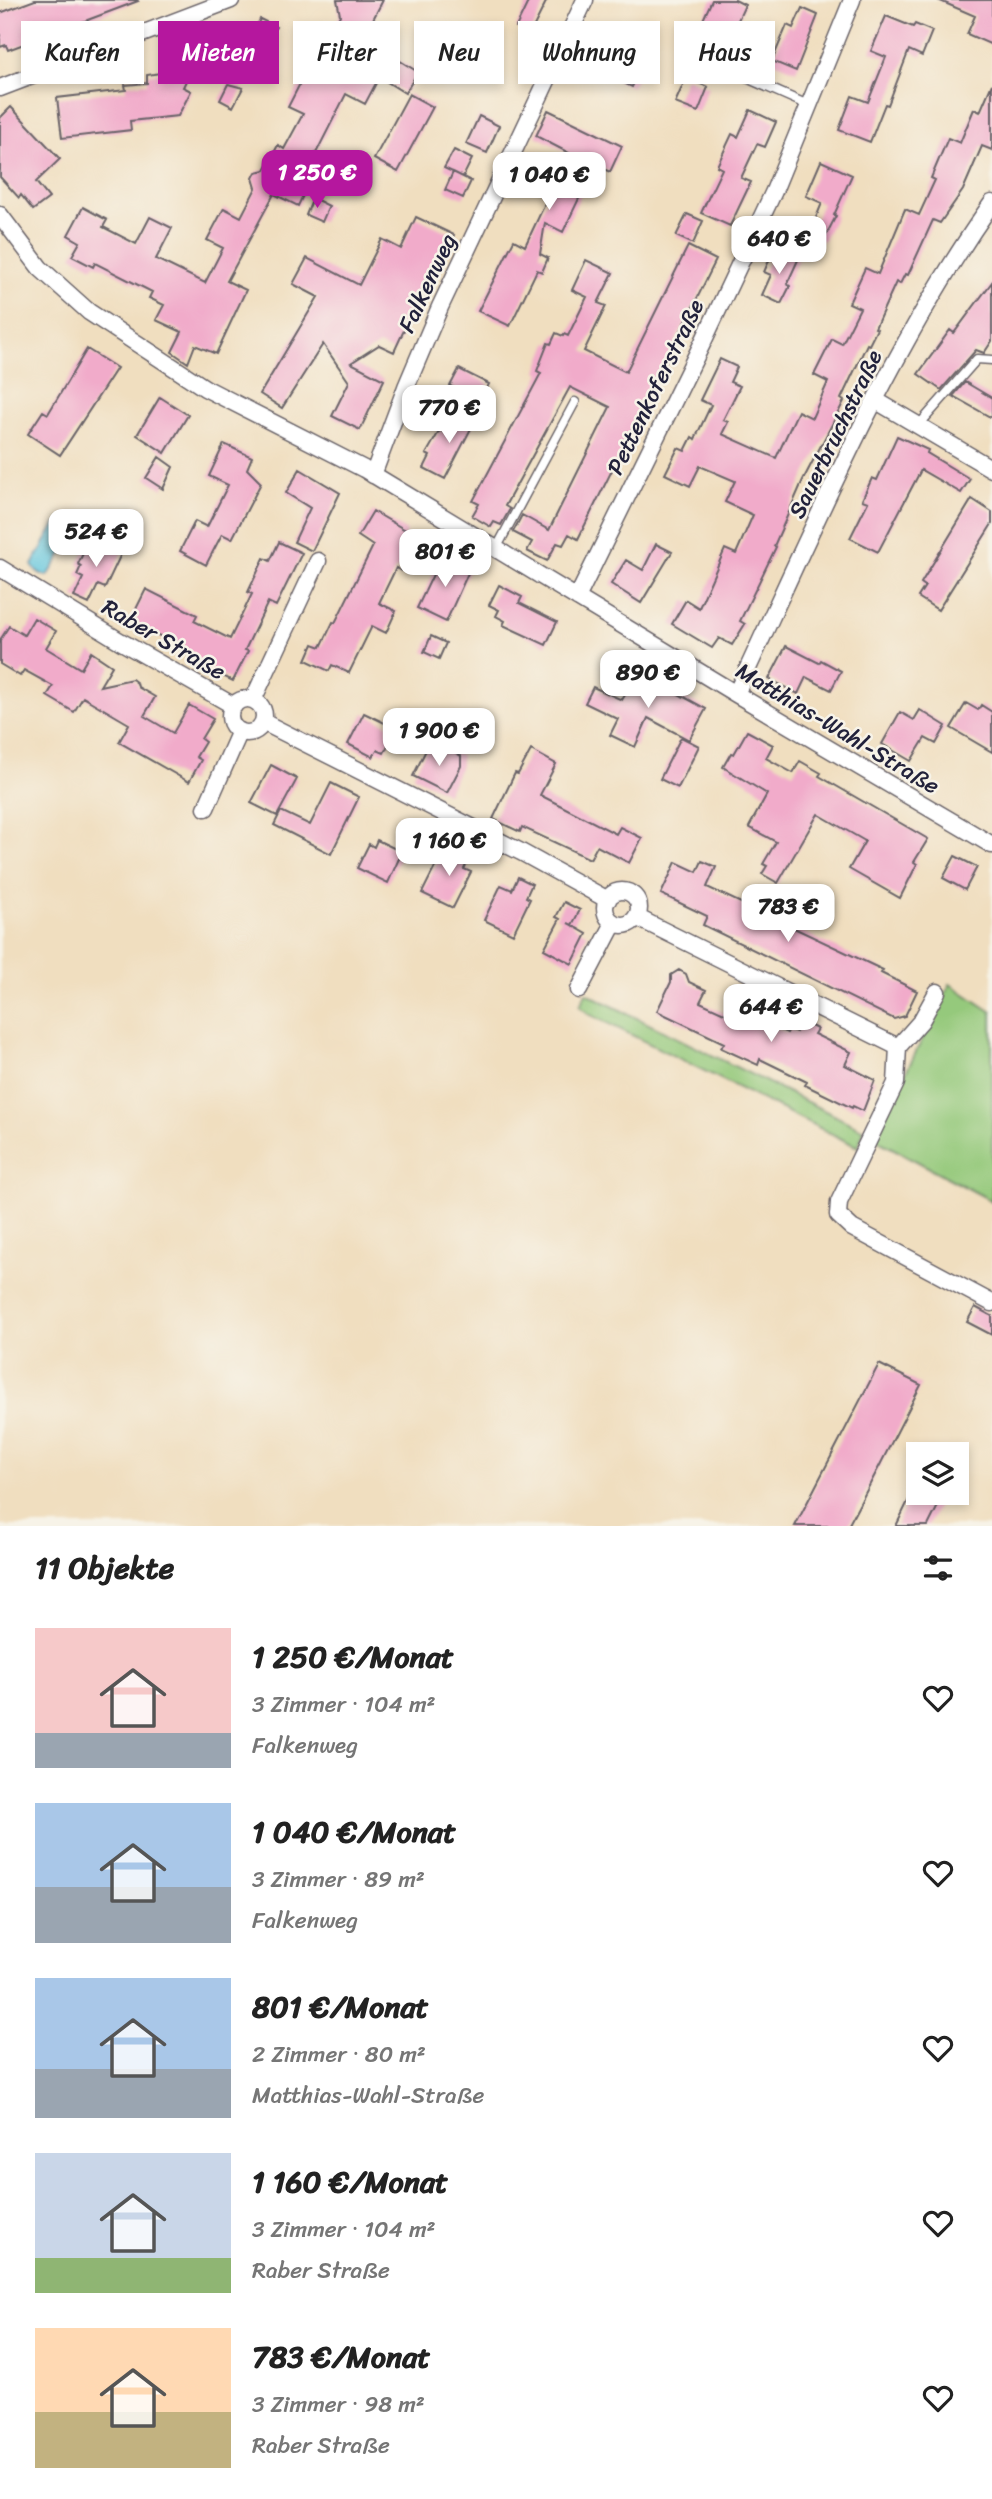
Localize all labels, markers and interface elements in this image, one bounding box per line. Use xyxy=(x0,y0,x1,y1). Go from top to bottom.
chip: Kaufen xyxy=(21,21,144,84)
chip: Mieten xyxy=(158,21,279,84)
chip: Filter xyxy=(293,21,400,84)
chip: Neu xyxy=(414,21,504,84)
chip: Wohnung xyxy=(518,21,660,84)
chip: Haus xyxy=(674,21,775,84)
pin: 1 250 € xyxy=(252,150,382,210)
text: 1 250 € xyxy=(278,152,356,193)
pin: 1 040 € xyxy=(484,152,614,212)
text: 1 040 € xyxy=(509,154,589,195)
pin: 640 € xyxy=(730,216,828,276)
text: 640 € xyxy=(747,218,811,259)
street label: Falkenweg xyxy=(387,226,469,340)
street label: Pettenkoferstraße xyxy=(595,292,716,482)
street label: Sauerbruchstraße xyxy=(777,343,894,526)
pin: 770 € xyxy=(400,386,498,445)
text: 770 € xyxy=(418,387,480,428)
pin: 524 € xyxy=(47,510,145,569)
text: 524 € xyxy=(65,511,127,552)
pin: 801 € xyxy=(396,530,494,589)
text: 801 € xyxy=(415,531,475,572)
street label: Raber Straße xyxy=(94,587,234,692)
pin: 890 € xyxy=(599,650,697,710)
street label: Matthias-Wahl-Straße xyxy=(728,651,948,806)
text: 890 € xyxy=(616,652,680,693)
pin: 1 900 € xyxy=(374,708,504,768)
text: 1 900 € xyxy=(399,710,479,751)
pin: 1 160 € xyxy=(384,818,514,878)
text: 1 160 € xyxy=(412,820,486,861)
pin: 783 € xyxy=(739,884,837,944)
text: 783 € xyxy=(758,886,818,927)
pin: 644 € xyxy=(722,984,820,1044)
text: 644 € xyxy=(739,986,803,1027)
map controls xyxy=(906,1442,969,1505)
button: layers xyxy=(906,1442,969,1505)
text: 11 Objekte xyxy=(35,1541,174,1595)
icon: filters xyxy=(919,1549,957,1587)
text: 1 250 €/Monat xyxy=(252,1630,454,1684)
icon: home xyxy=(91,1656,175,1740)
icon: heart xyxy=(919,1679,957,1717)
text: 3 Zimmer · 104 m² xyxy=(252,1684,436,1725)
text: Falkenweg xyxy=(252,1725,358,1766)
text: 1 040 €/Monat xyxy=(252,1805,456,1859)
icon: home xyxy=(91,1831,175,1915)
icon: heart xyxy=(919,1854,957,1892)
text: 3 Zimmer · 89 m² xyxy=(252,1859,425,1900)
text: Falkenweg xyxy=(252,1900,358,1941)
text: 801 €/Monat xyxy=(252,1980,429,2034)
icon: home xyxy=(91,2006,175,2090)
icon: heart xyxy=(919,2029,957,2067)
text: 2 Zimmer · 80 m² xyxy=(252,2034,426,2075)
text: Matthias-Wahl-Straße xyxy=(252,2075,484,2116)
text: 1 160 €/Monat xyxy=(252,2155,448,2209)
icon: home xyxy=(91,2181,175,2265)
icon: heart xyxy=(919,2204,957,2242)
text: 3 Zimmer · 104 m² xyxy=(252,2209,436,2250)
text: Raber Straße xyxy=(252,2250,390,2291)
text: 783 €/Monat xyxy=(252,2330,430,2384)
icon: home xyxy=(91,2356,175,2440)
icon: heart xyxy=(919,2379,957,2417)
text: 3 Zimmer · 98 m² xyxy=(252,2384,425,2425)
text: Raber Straße xyxy=(252,2425,390,2466)

